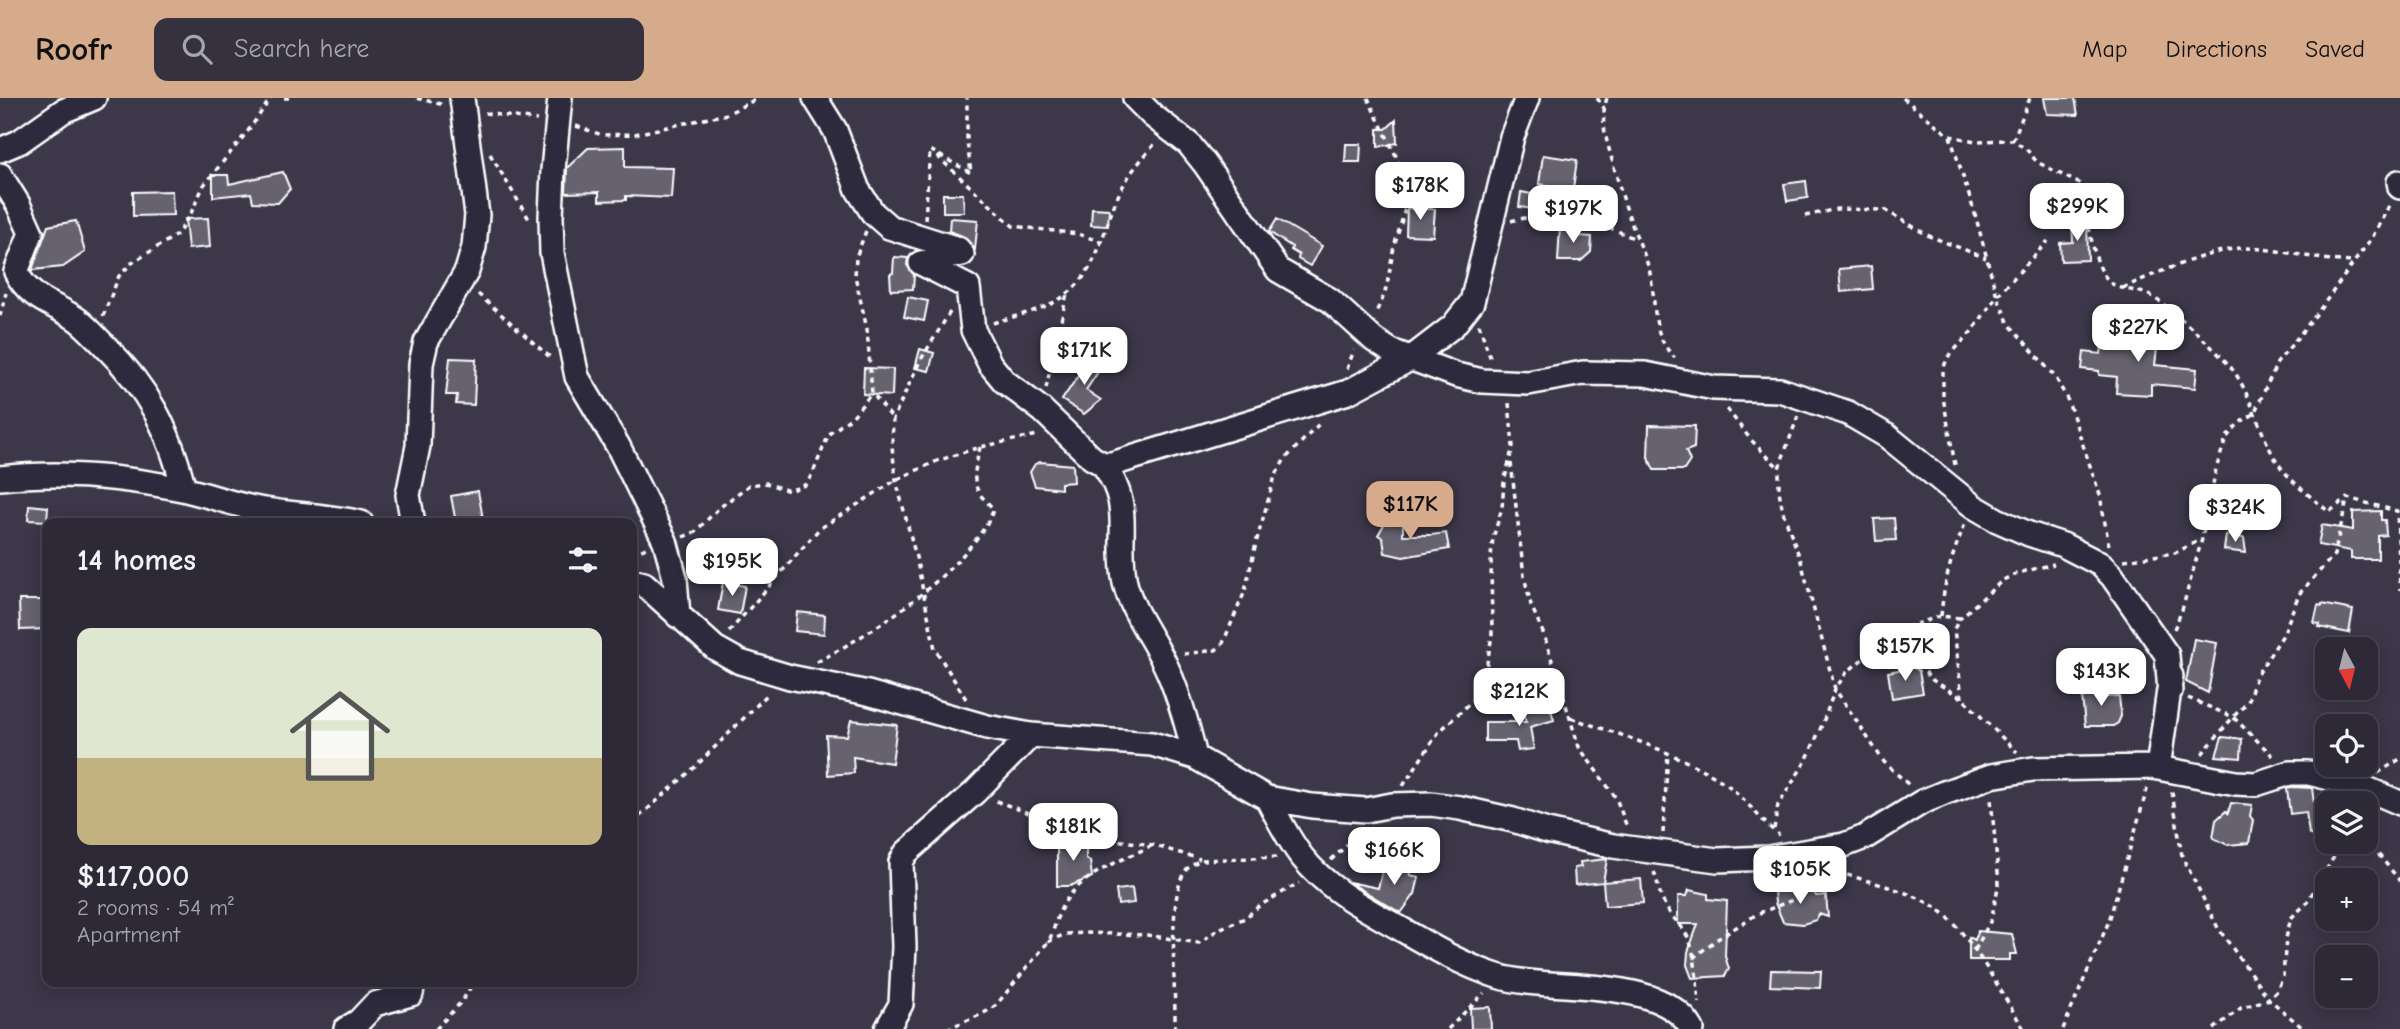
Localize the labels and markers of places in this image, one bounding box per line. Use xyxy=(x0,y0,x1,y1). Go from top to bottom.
pin: $178K xyxy=(1371,162,1469,222)
pin: $299K xyxy=(2028,184,2126,243)
pin: $197K xyxy=(1524,186,1622,245)
pin: $227K xyxy=(2089,304,2187,364)
pin: $171K xyxy=(1035,328,1133,387)
pin: $117K xyxy=(1361,482,1459,541)
pin: $324K xyxy=(2186,484,2284,544)
pin: $195K xyxy=(683,538,781,598)
pin: $157K xyxy=(1856,624,1954,683)
pin: $143K xyxy=(2052,648,2150,708)
pin: $212K xyxy=(1470,668,1568,728)
pin: $181K xyxy=(1024,804,1122,863)
pin: $166K xyxy=(1345,828,1443,887)
pin: $105K xyxy=(1751,846,1849,906)

